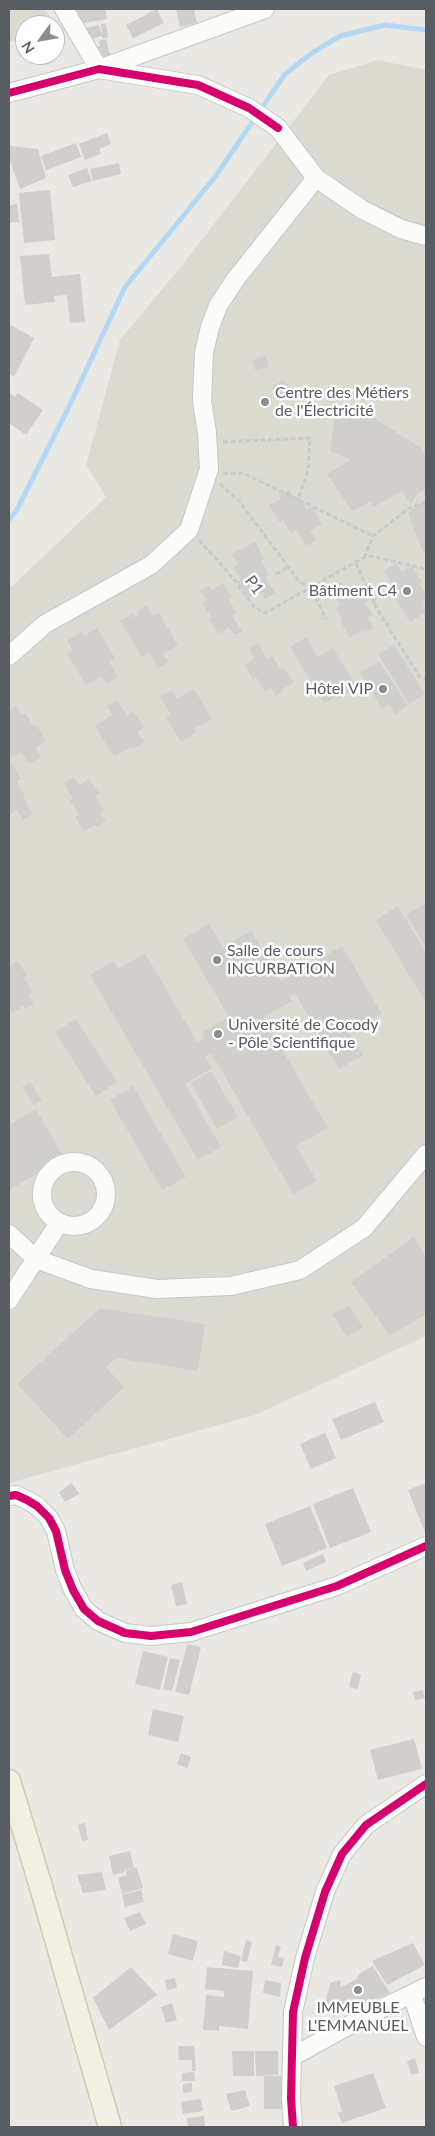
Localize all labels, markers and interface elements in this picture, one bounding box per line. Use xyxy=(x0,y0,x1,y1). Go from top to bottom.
north arrow xyxy=(15,15,65,65)
text: N xyxy=(18,39,38,57)
place label: Centre des Métiers de l'Électricité xyxy=(275,383,409,421)
marker: Centre des Métiers de l'Électricité xyxy=(259,396,271,408)
street label: P1 xyxy=(241,572,267,598)
place label: Bâtiment C4 xyxy=(309,581,397,601)
marker: Bâtiment C4 xyxy=(401,585,413,597)
place label: Hôtel VIP xyxy=(305,679,373,699)
marker: Hôtel VIP xyxy=(377,683,389,695)
place label: Salle de cours INCURBATION xyxy=(227,941,335,979)
marker: Salle de cours INCURBATION xyxy=(211,954,223,966)
place label: Université de Cocody - Pôle Scientifique xyxy=(228,1015,378,1053)
marker: Université de Cocody - Pôle Scientifique xyxy=(212,1028,224,1040)
marker: IMMEUBLE L'EMMANUEL xyxy=(352,1984,364,1996)
place label: IMMEUBLE L'EMMANUEL xyxy=(307,1998,409,2036)

